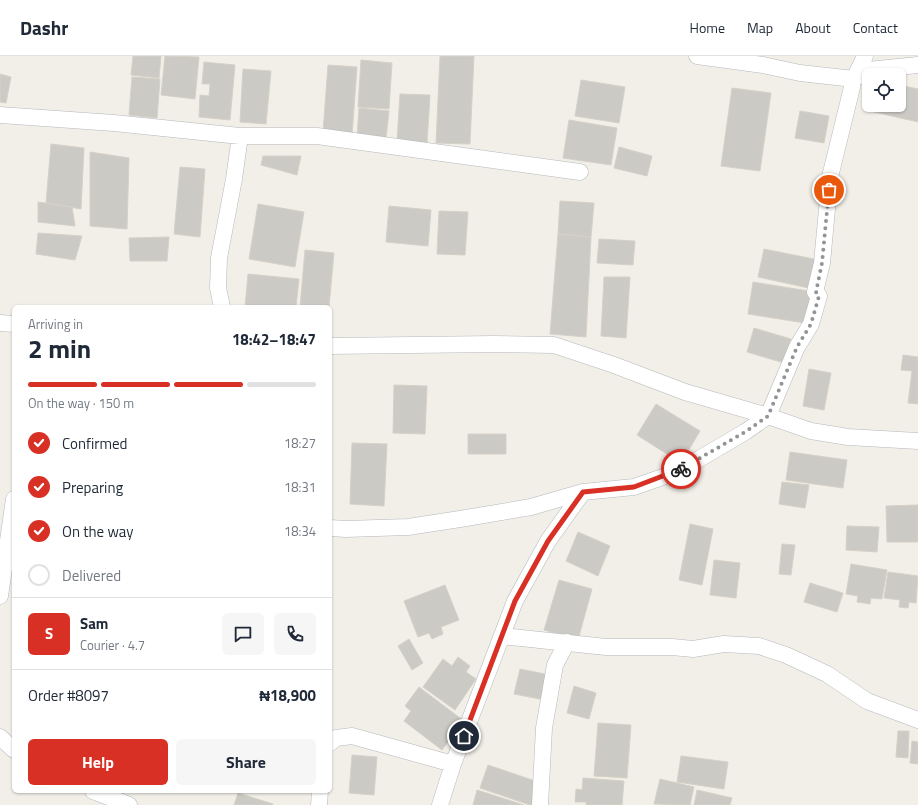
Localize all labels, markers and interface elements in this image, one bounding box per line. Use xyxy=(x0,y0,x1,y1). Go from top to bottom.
text: Dashr xyxy=(20,13,68,42)
text: Home xyxy=(690,17,725,38)
text: Map xyxy=(747,17,773,38)
text: About xyxy=(795,17,831,38)
text: Contact xyxy=(853,17,898,38)
map controls xyxy=(862,68,906,112)
button: locate xyxy=(862,68,906,112)
pin xyxy=(812,173,846,207)
icon: bag xyxy=(818,179,840,201)
text: Arriving in xyxy=(28,314,83,334)
text: 18:42–18:47 xyxy=(232,328,316,351)
text: 2 min xyxy=(28,329,91,368)
text: On the way · 150 m xyxy=(28,393,134,413)
icon: check xyxy=(28,432,50,454)
text: Confirmed xyxy=(62,432,127,455)
text: 18:27 xyxy=(284,433,316,453)
courier xyxy=(661,449,701,489)
icon: bike xyxy=(670,458,692,480)
icon: check xyxy=(28,476,50,498)
text: Preparing xyxy=(62,476,123,499)
text: 18:31 xyxy=(284,477,316,497)
icon: check xyxy=(28,520,50,542)
text: On the way xyxy=(62,520,134,543)
text: 18:34 xyxy=(284,521,316,541)
text: Delivered xyxy=(62,564,121,587)
text: Sam xyxy=(80,612,108,635)
button: chat xyxy=(222,613,264,655)
button: phone xyxy=(274,613,316,655)
text: S xyxy=(45,622,53,645)
text: Courier · 4.7 xyxy=(80,635,145,655)
text: Order #8097 xyxy=(28,684,109,707)
text: ₦18,900 xyxy=(259,684,316,707)
pin xyxy=(447,719,481,753)
icon: home xyxy=(453,725,475,747)
button: Help xyxy=(28,739,168,785)
button: Share xyxy=(176,739,316,785)

